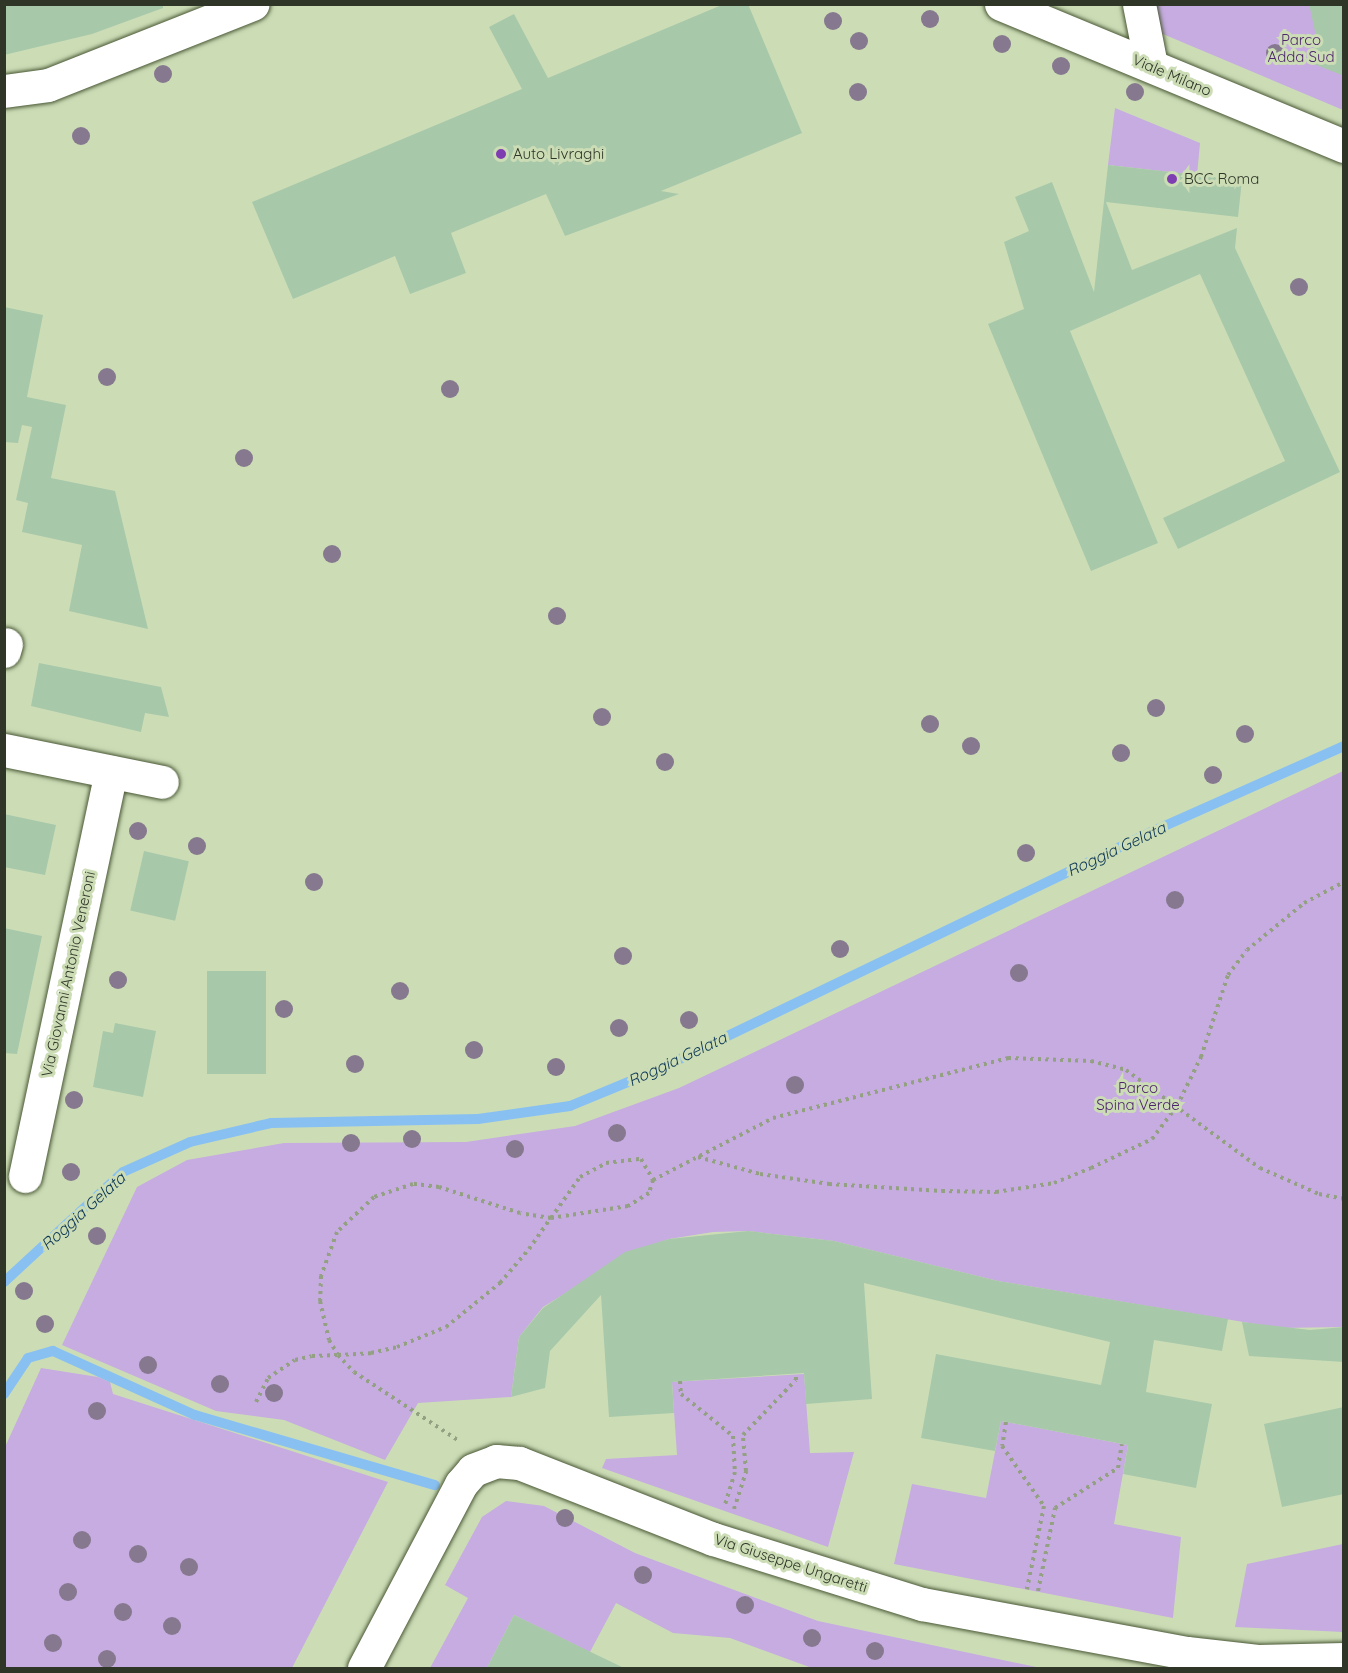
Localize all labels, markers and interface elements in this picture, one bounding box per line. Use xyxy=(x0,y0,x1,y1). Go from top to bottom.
park label: Parco Adda Sud xyxy=(1267,30,1335,65)
street label: Viale Milano xyxy=(1130,50,1214,100)
place label: Auto Livraghi xyxy=(513,145,604,163)
marker: Auto Livraghi xyxy=(494,147,508,161)
place label: BCC Roma xyxy=(1184,170,1259,188)
marker: BCC Roma xyxy=(1165,172,1179,186)
water label: Roggia Gelata xyxy=(1064,818,1168,880)
street label: Via Giovanni Antonio Veneroni xyxy=(37,870,99,1078)
water label: Roggia Gelata xyxy=(625,1028,729,1090)
park label: Parco Spina Verde xyxy=(1096,1078,1180,1113)
water label: Roggia Gelata xyxy=(37,1168,129,1254)
street label: Via Giuseppe Ungaretti xyxy=(712,1530,870,1596)

